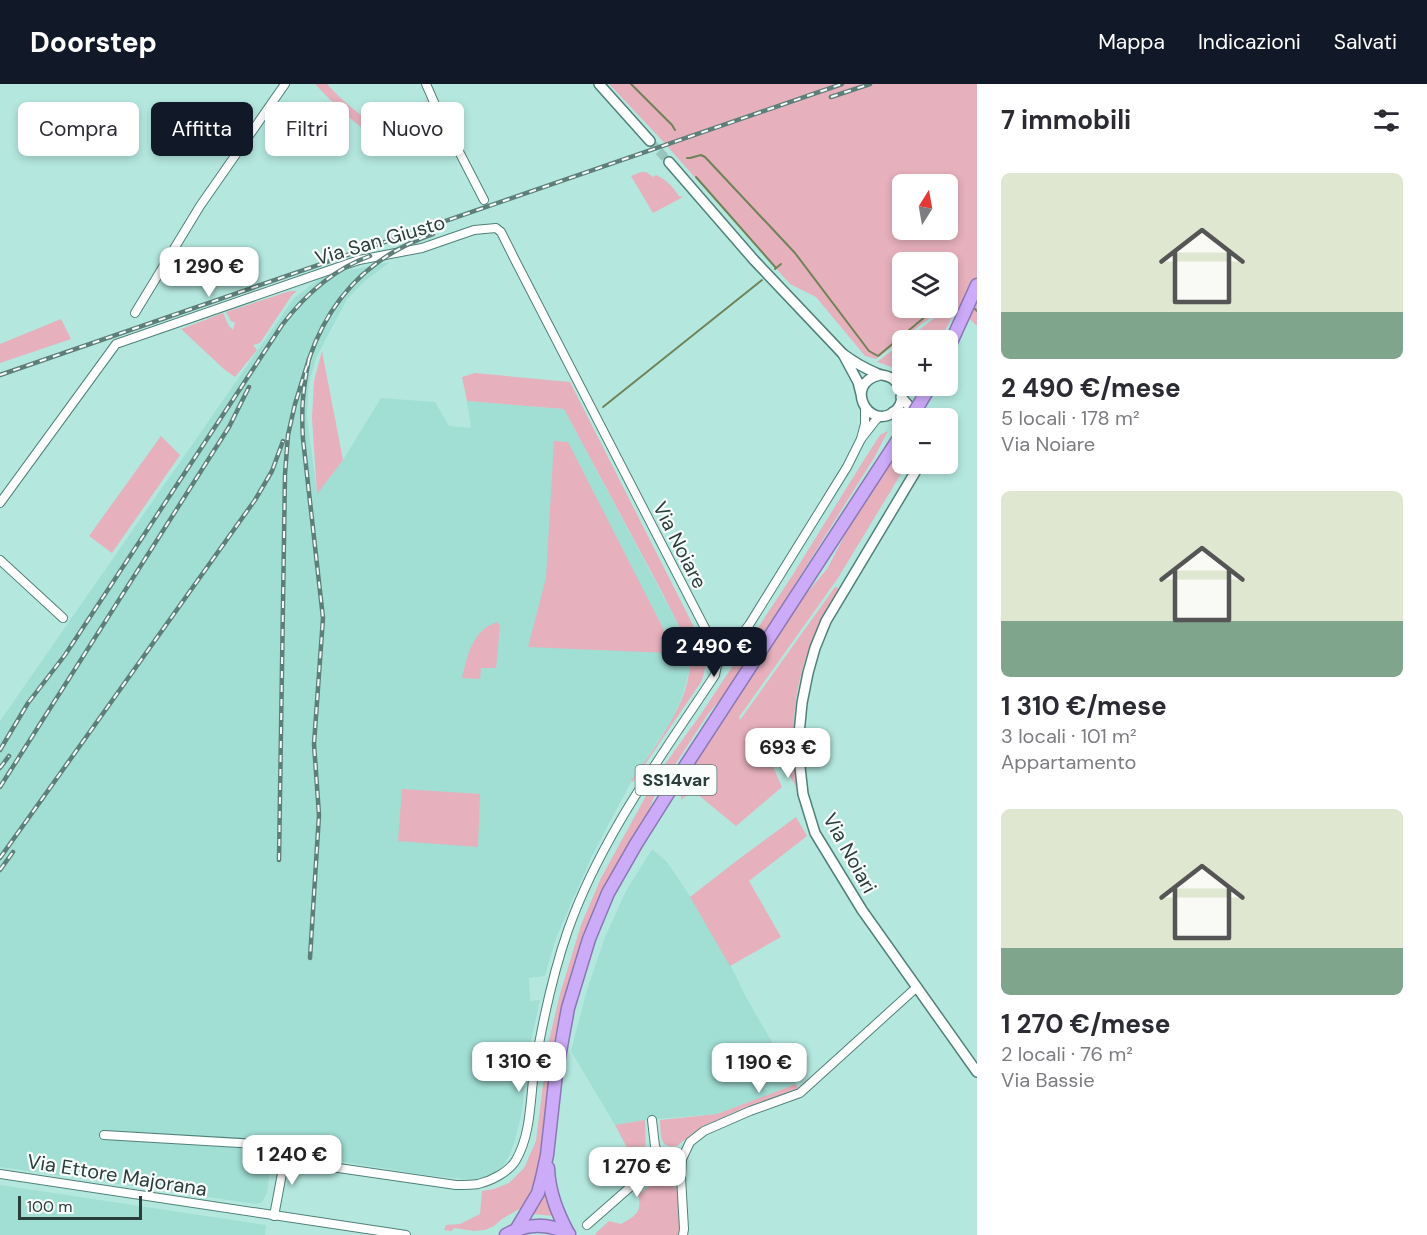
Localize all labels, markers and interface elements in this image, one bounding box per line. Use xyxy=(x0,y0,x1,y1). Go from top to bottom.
text: Doorstep xyxy=(30,24,157,61)
text: Mappa xyxy=(1098,28,1165,56)
text: Indicazioni xyxy=(1198,28,1301,56)
text: Salvati xyxy=(1334,28,1397,56)
chip: Compra xyxy=(18,102,139,156)
chip: Affitta xyxy=(151,102,253,156)
chip: Filtri xyxy=(265,102,349,156)
chip: Nuovo xyxy=(361,102,464,156)
text: 7 immobili xyxy=(1001,103,1131,137)
icon: filters xyxy=(1370,104,1403,137)
north arrow xyxy=(892,174,958,240)
map controls xyxy=(892,174,958,474)
street label: Via San Giusto xyxy=(312,209,448,271)
icon: home xyxy=(1148,212,1256,320)
pin: 1 290 € xyxy=(154,247,264,298)
button: layers xyxy=(892,252,958,318)
text: 1 290 € xyxy=(174,253,244,279)
button: + xyxy=(892,330,958,396)
text: 2 490 €/mese xyxy=(1001,371,1181,405)
text: 5 locali · 178 m² xyxy=(1001,405,1140,431)
button: − xyxy=(892,408,958,474)
text: Via Noiare xyxy=(1001,431,1095,457)
street label: Via Noiare xyxy=(647,497,713,593)
icon: home xyxy=(1148,530,1256,638)
pin: 2 490 € xyxy=(659,627,769,678)
text: 2 490 € xyxy=(676,633,752,659)
text: 1 310 €/mese xyxy=(1001,689,1167,723)
text: 3 locali · 101 m² xyxy=(1001,723,1137,749)
pin: 693 € xyxy=(746,728,830,779)
text: 693 € xyxy=(759,734,817,760)
text: Appartamento xyxy=(1001,749,1136,775)
road number: SS14var xyxy=(636,765,716,795)
street label: Via Noiari xyxy=(817,808,883,898)
icon: home xyxy=(1148,848,1256,956)
text: 1 270 €/mese xyxy=(1001,1007,1170,1041)
text: 2 locali · 76 m² xyxy=(1001,1041,1133,1067)
pin: 1 310 € xyxy=(464,1042,574,1093)
pin: 1 190 € xyxy=(704,1043,814,1094)
text: 1 310 € xyxy=(486,1048,552,1074)
text: 1 190 € xyxy=(726,1049,792,1075)
text: Via Bassie xyxy=(1001,1067,1095,1093)
pin: 1 240 € xyxy=(237,1135,347,1186)
text: 1 240 € xyxy=(257,1141,327,1167)
pin: 1 270 € xyxy=(582,1147,692,1198)
street label: Via Ettore Majorana xyxy=(25,1148,209,1202)
text: 1 270 € xyxy=(603,1153,671,1179)
scale bar xyxy=(18,1193,142,1220)
text: 100 m xyxy=(27,1196,72,1217)

